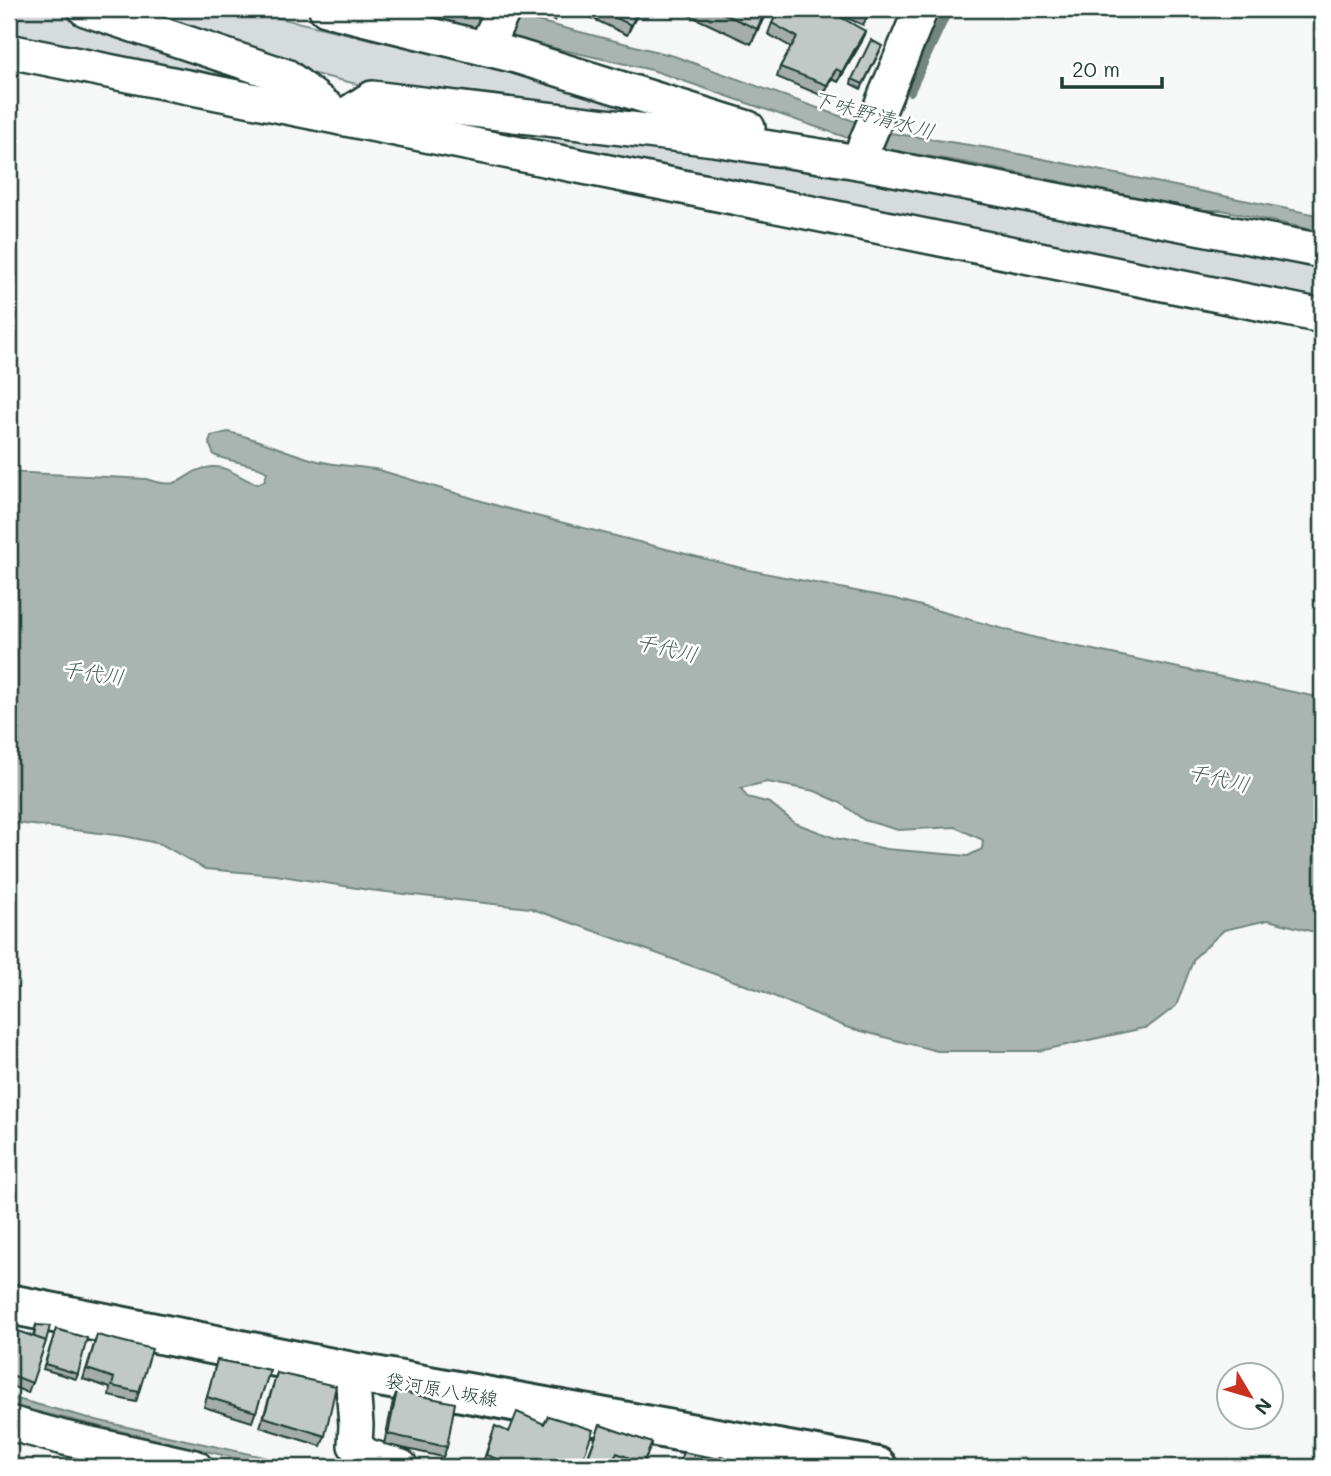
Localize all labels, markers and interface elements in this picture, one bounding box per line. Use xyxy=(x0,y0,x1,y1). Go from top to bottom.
scale bar xyxy=(1062,46,1161,90)
text: 20 m xyxy=(1072,55,1120,82)
water label: 下味野清水川 xyxy=(810,84,938,144)
water label: 千代川 xyxy=(633,627,701,667)
water label: 千代川 xyxy=(60,654,126,690)
water label: 千代川 xyxy=(1185,757,1253,797)
north arrow xyxy=(1216,1360,1286,1430)
street label: 袋河原八坂線 xyxy=(384,1367,500,1411)
text: N xyxy=(1250,1393,1278,1420)

